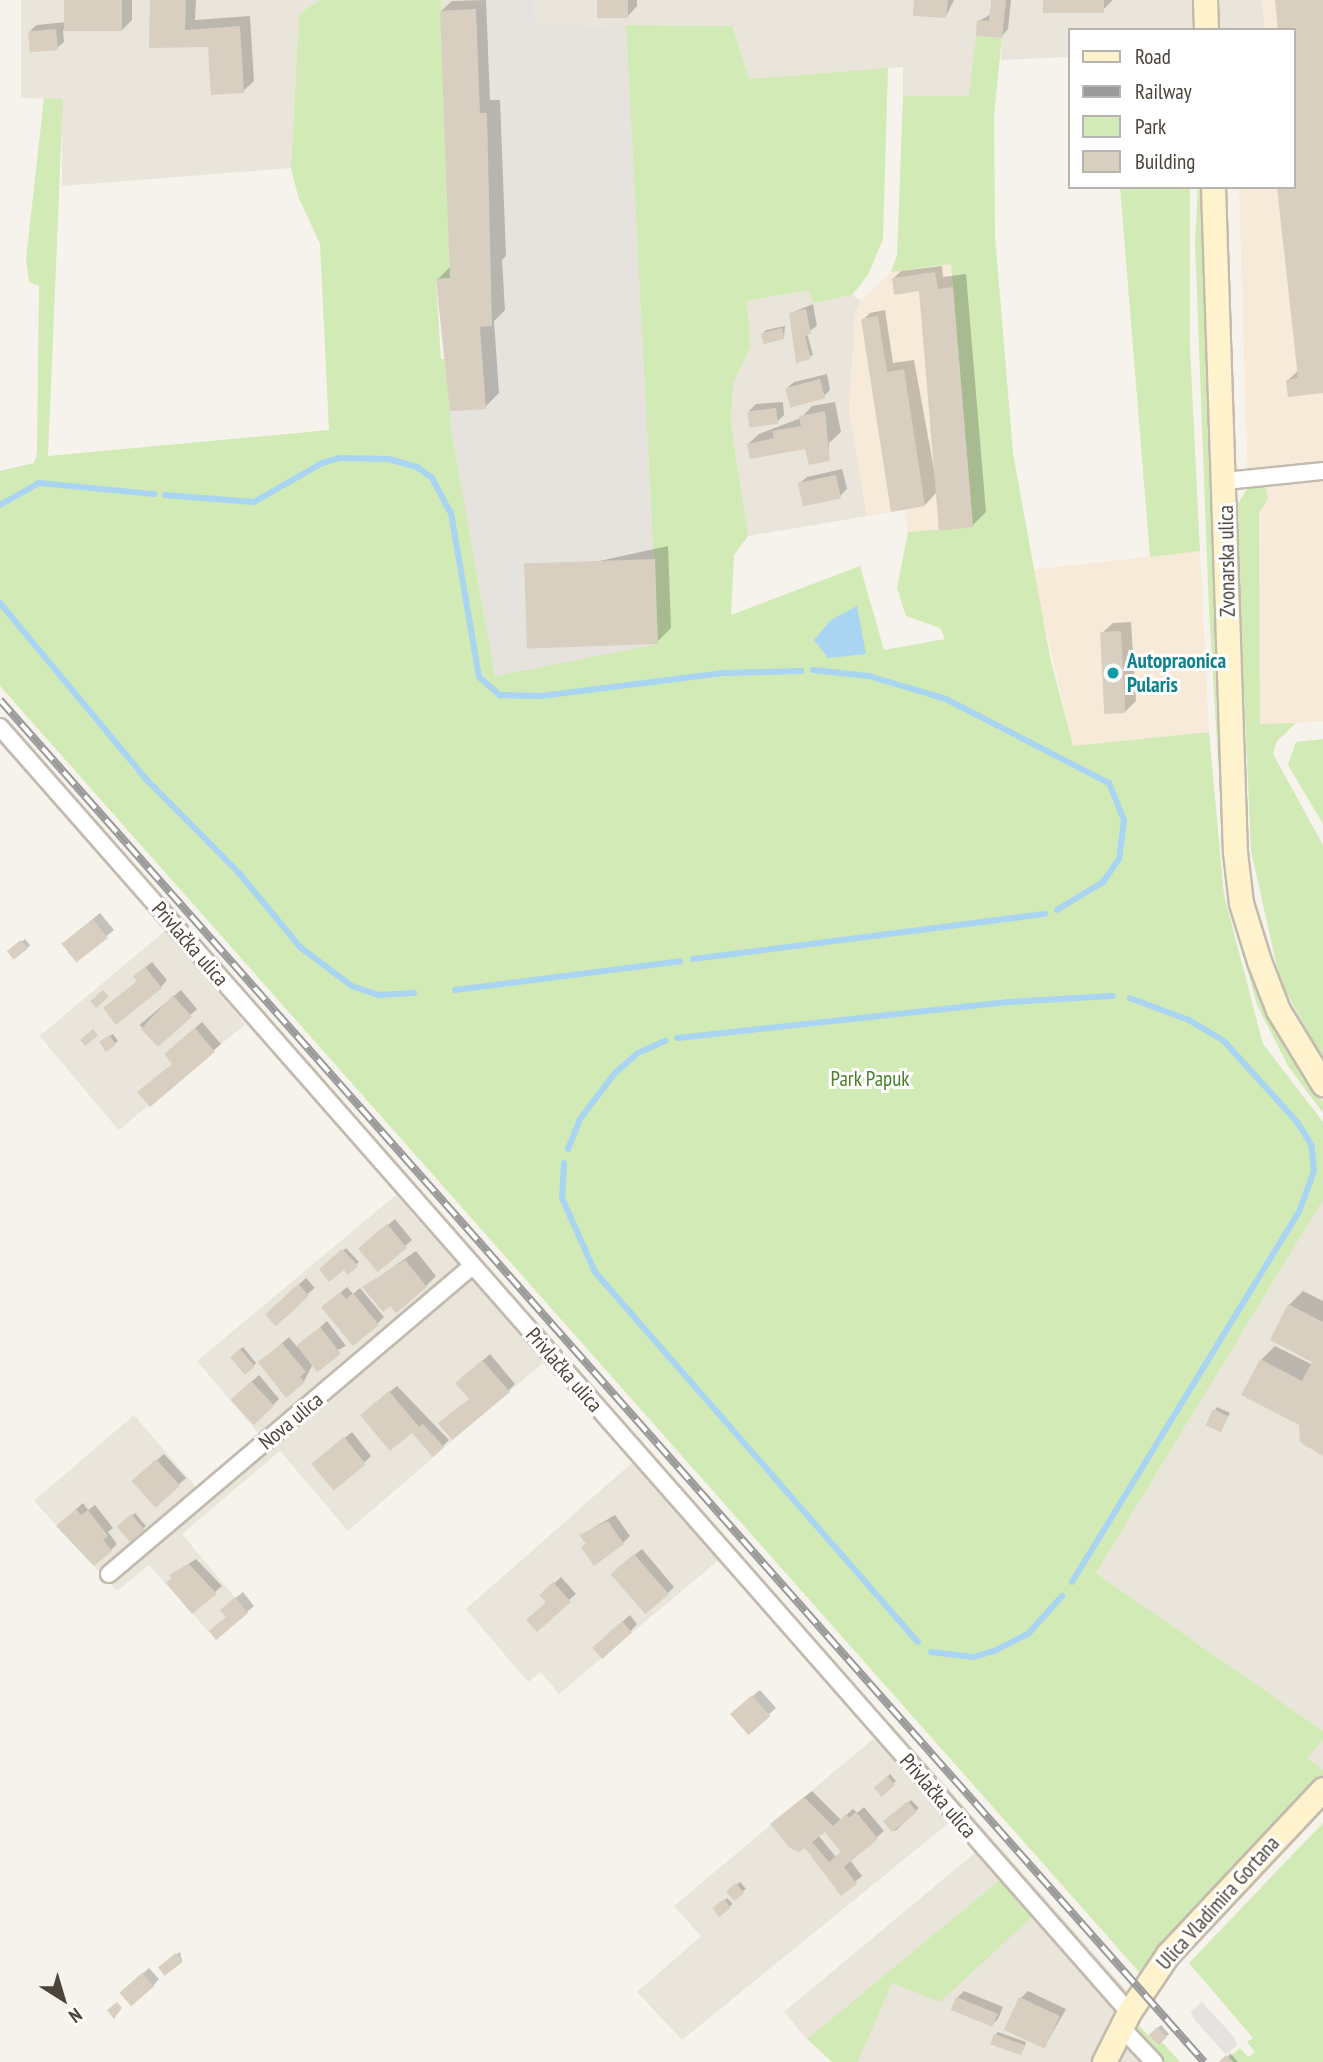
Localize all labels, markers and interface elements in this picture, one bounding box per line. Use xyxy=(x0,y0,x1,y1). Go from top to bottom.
legend xyxy=(1068,28,1295,189)
text: Road xyxy=(1135,43,1171,70)
text: Railway xyxy=(1135,78,1192,105)
text: Park xyxy=(1135,113,1166,140)
text: Building xyxy=(1135,148,1195,175)
street label: Zvonarska ulica xyxy=(1213,505,1241,617)
place label: Autopraonica Pularis xyxy=(1127,648,1226,698)
marker: Autopraonica Pularis xyxy=(1105,665,1121,681)
street label: Privlačka ulica xyxy=(147,897,233,991)
park label: Park Papuk xyxy=(830,1066,910,1092)
street label: Privlačka ulica xyxy=(521,1323,607,1417)
street label: Nova ulica xyxy=(254,1387,328,1455)
street label: Privlačka ulica xyxy=(895,1749,981,1843)
street label: Ulica Vladimira Gortana xyxy=(1151,1831,1285,1975)
north arrow xyxy=(28,1964,98,2034)
text: N xyxy=(64,2003,87,2028)

